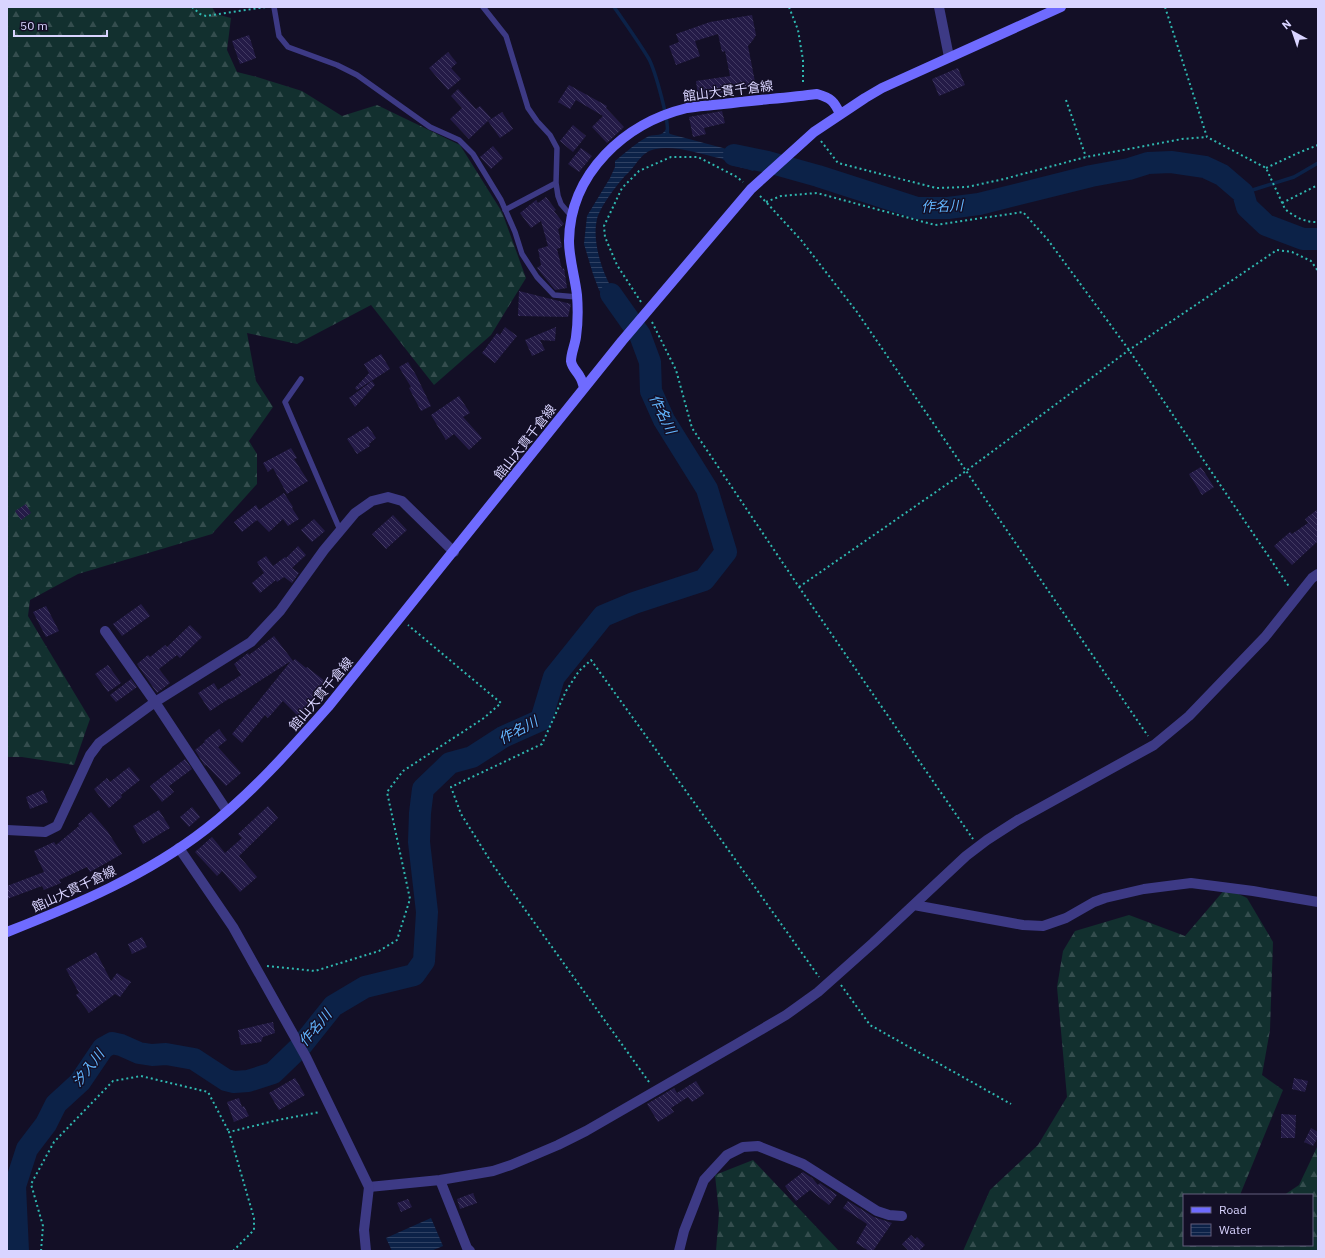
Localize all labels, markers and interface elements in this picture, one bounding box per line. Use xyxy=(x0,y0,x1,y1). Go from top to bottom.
scale bar xyxy=(14,12,107,38)
north arrow xyxy=(1273,12,1313,52)
text: N xyxy=(1279,16,1294,32)
text: 50 m xyxy=(20,18,48,33)
street label: 館山大貫千倉線 xyxy=(682,77,774,105)
water label: 作名川 xyxy=(921,196,965,216)
water label: 作名川 xyxy=(646,391,681,439)
street label: 館山大貫千倉線 xyxy=(490,401,560,483)
street label: 館山大貫千倉線 xyxy=(285,654,357,734)
water label: 作名川 xyxy=(495,711,543,748)
street label: 館山大貫千倉線 xyxy=(29,862,119,916)
water label: 作名川 xyxy=(295,1005,337,1050)
water label: 汐入川 xyxy=(68,1044,109,1090)
legend xyxy=(1183,1194,1313,1246)
text: Road xyxy=(1219,1202,1247,1217)
text: Water xyxy=(1219,1222,1252,1237)

